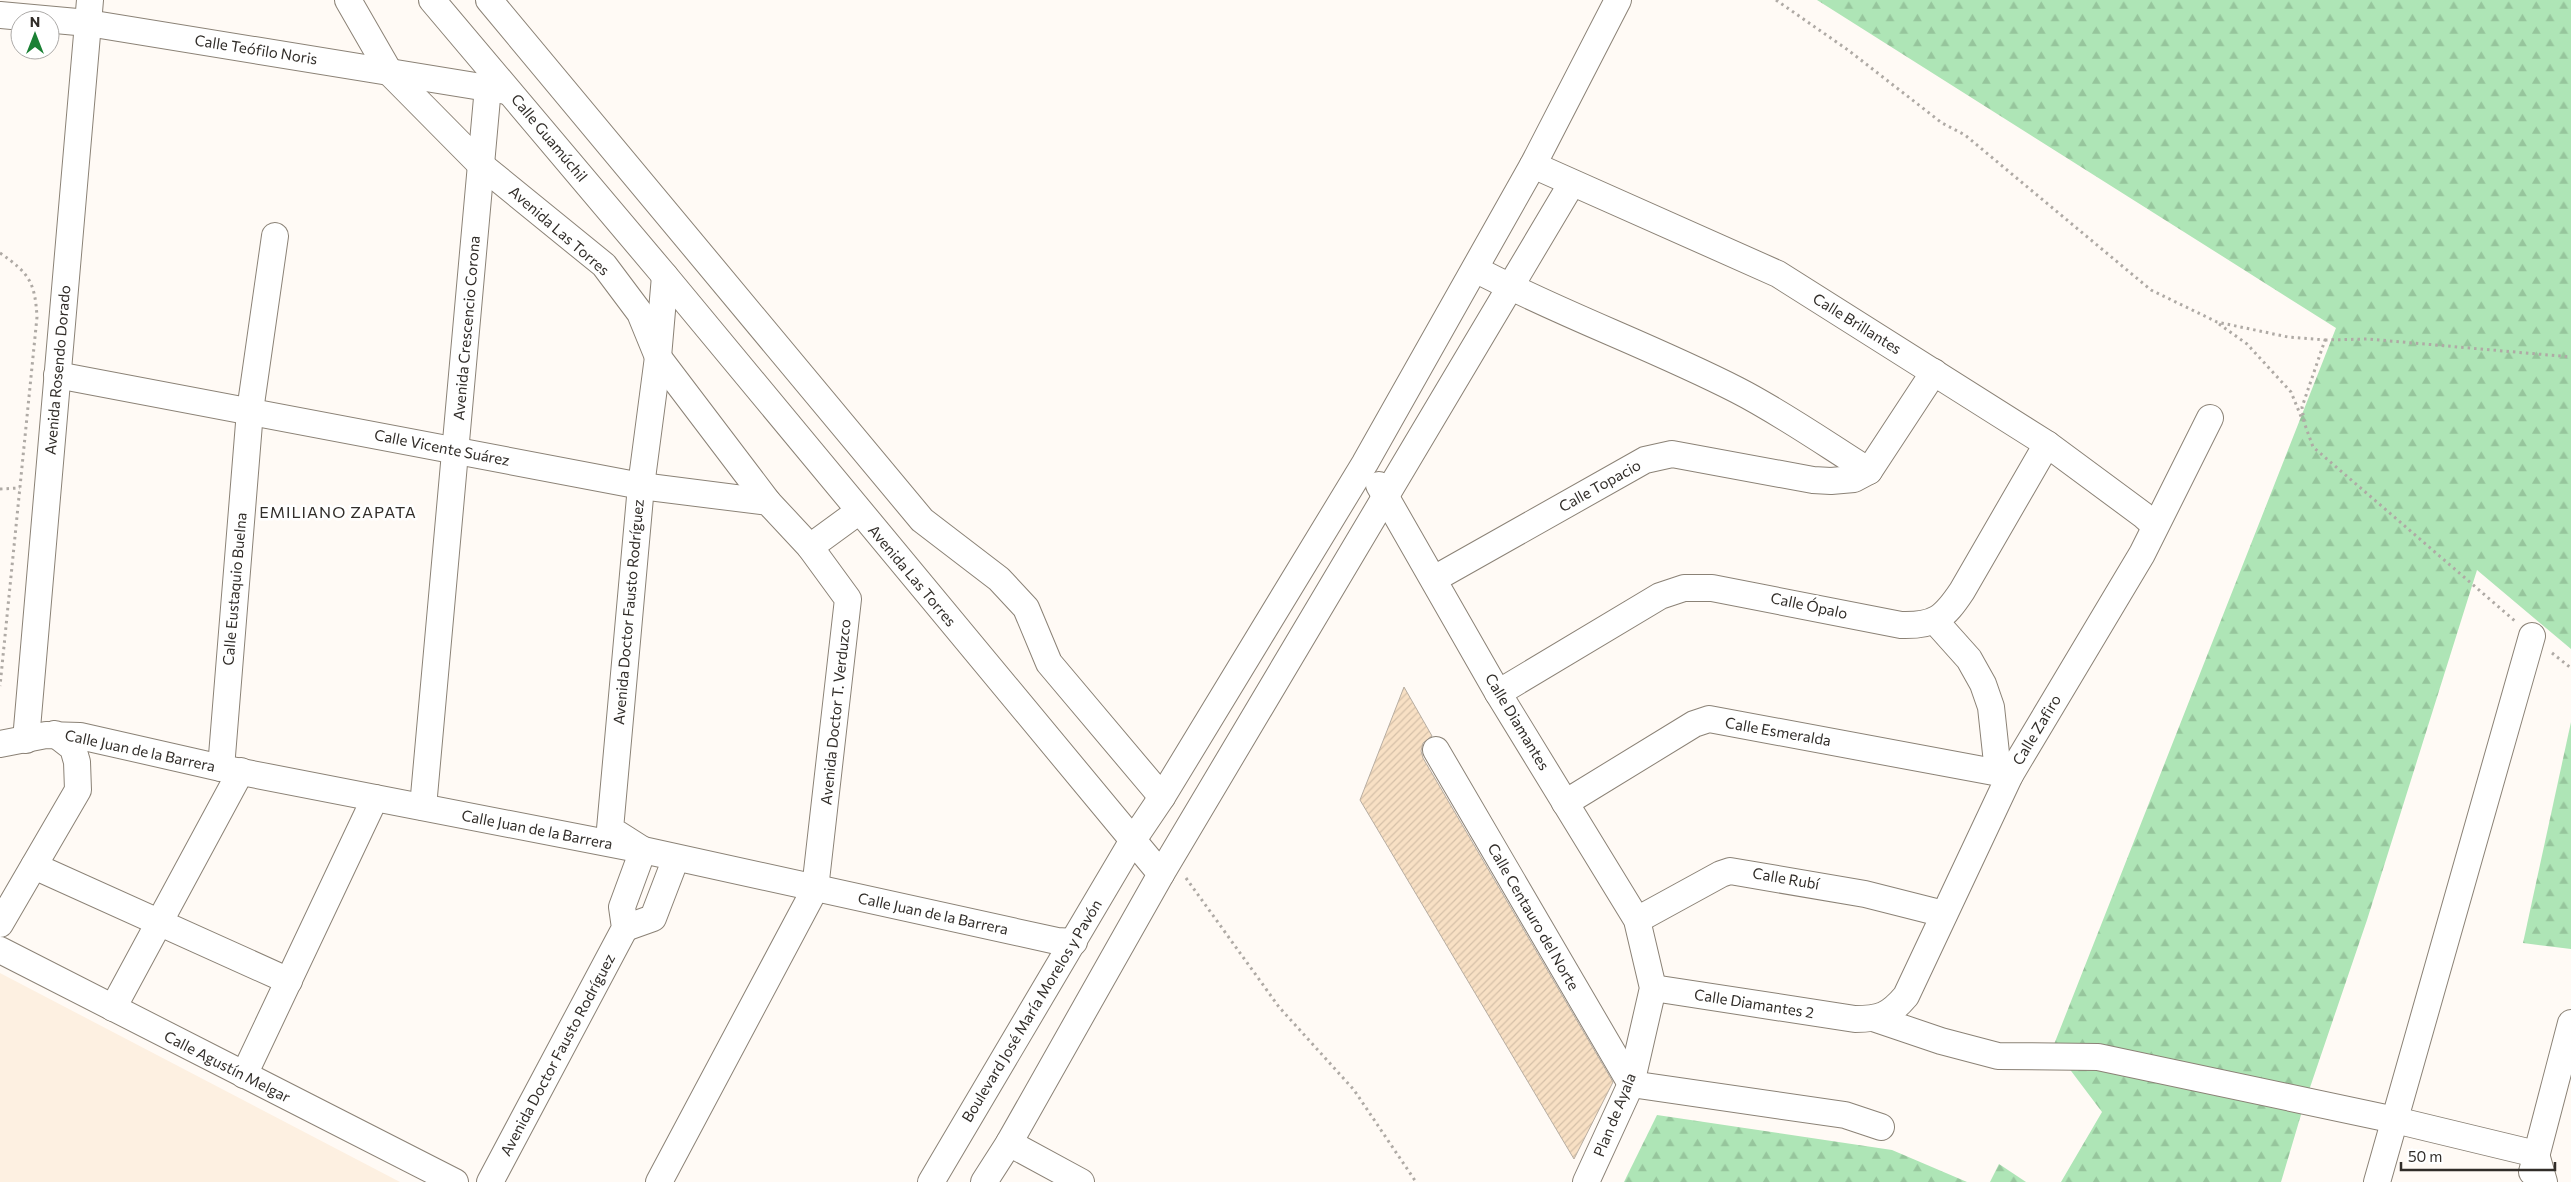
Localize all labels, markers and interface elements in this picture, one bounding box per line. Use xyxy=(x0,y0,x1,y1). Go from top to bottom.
north arrow xyxy=(10,10,60,60)
text: N xyxy=(30,13,40,30)
street label: Calle Teófilo Noris xyxy=(193,30,319,68)
street label: Calle Guamúchil xyxy=(508,90,592,185)
street label: Avenida Las Torres xyxy=(506,182,614,279)
street label: Avenida Crescencio Corona xyxy=(449,235,483,421)
street label: Avenida Rosendo Dorado xyxy=(41,284,73,456)
street label: Calle Brillantes xyxy=(1810,289,1905,358)
street label: Calle Vicente Suárez xyxy=(373,425,511,469)
street label: Calle Topacio xyxy=(1555,455,1644,515)
street label: Avenida Doctor Fausto Rodríguez xyxy=(609,498,647,725)
district label: EMILIANO ZAPATA xyxy=(259,502,417,521)
street label: Calle Eustaquio Buelna xyxy=(218,512,250,666)
street label: Avenida Las Torres xyxy=(865,521,961,630)
street label: Calle Ópalo xyxy=(1769,587,1850,622)
street label: Avenida Doctor T. Verduzco xyxy=(816,618,854,806)
street label: Calle Diamantes xyxy=(1482,670,1554,773)
street label: Calle Zafiro xyxy=(2008,691,2064,768)
street label: Calle Esmeralda xyxy=(1724,713,1833,749)
street label: Calle Juan de la Barrera xyxy=(63,725,217,775)
street label: Calle Juan de la Barrera xyxy=(460,806,614,852)
street label: Calle Centauro del Norte xyxy=(1484,840,1583,993)
street label: Calle Rubí xyxy=(1751,863,1822,893)
street label: Calle Juan de la Barrera xyxy=(856,888,1010,938)
street label: Boulevard José María Morelos y Pavón xyxy=(957,896,1105,1125)
street label: Avenida Doctor Fausto Rodríguez xyxy=(496,950,618,1159)
street label: Calle Diamantes 2 xyxy=(1693,985,1815,1021)
street label: Calle Agustín Melgar xyxy=(161,1026,294,1106)
street label: Plan de Ayala xyxy=(1589,1070,1639,1159)
scale bar xyxy=(2401,1140,2555,1172)
text: 50 m xyxy=(2408,1147,2442,1165)

